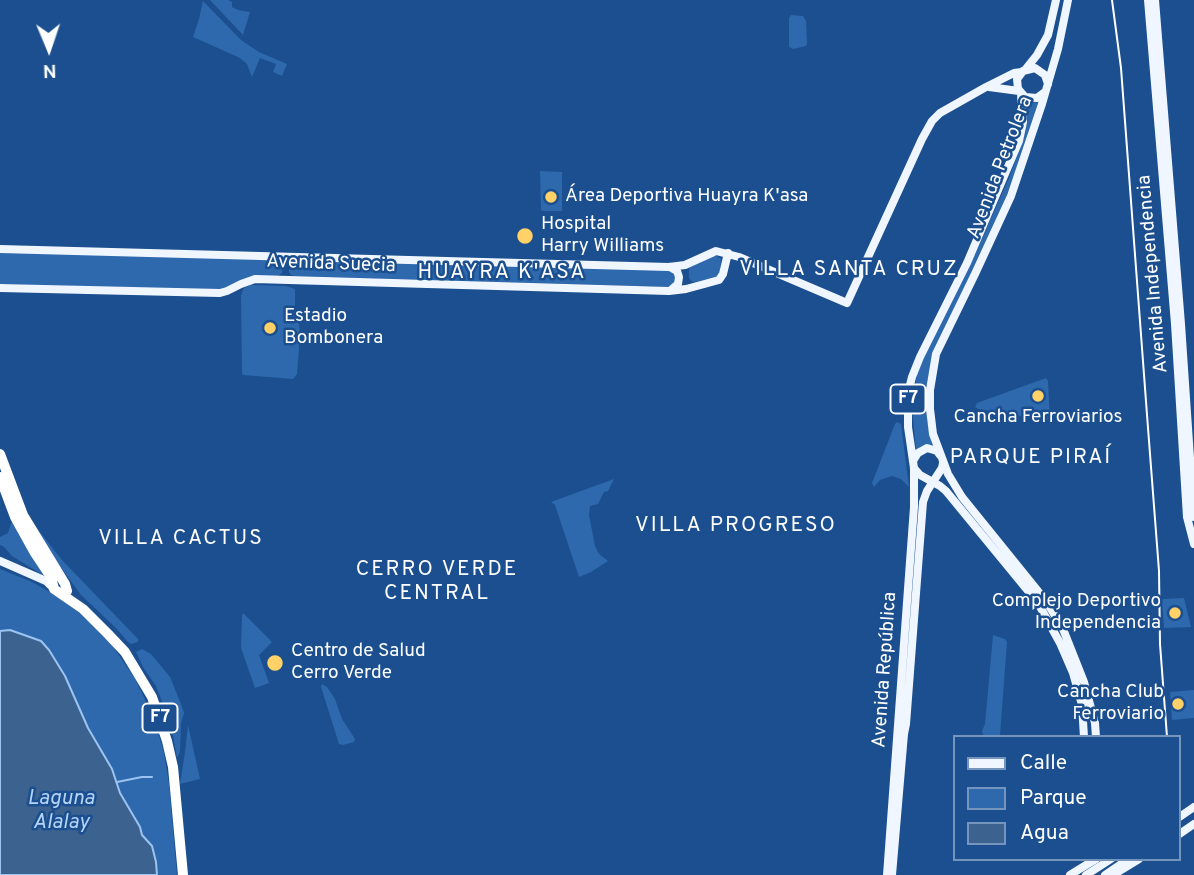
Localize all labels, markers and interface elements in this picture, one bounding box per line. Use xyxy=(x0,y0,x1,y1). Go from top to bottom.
north arrow xyxy=(14,14,84,84)
text: N xyxy=(42,58,57,82)
street label: Avenida Petrolera xyxy=(963,93,1039,243)
street label: Avenida Independencia xyxy=(1134,174,1174,374)
place label: Área Deportiva Huayra K'asa xyxy=(565,186,808,208)
marker: Área Deportiva Huayra K'asa xyxy=(543,189,559,205)
place label: Hospital Harry Williams xyxy=(541,214,664,258)
marker: Hospital Harry Williams xyxy=(515,226,535,246)
street label: Avenida Suecia xyxy=(266,251,396,279)
district label: VILLA SANTA CRUZ xyxy=(741,258,957,284)
district label: HUAYRA K'ASA xyxy=(419,261,585,287)
place label: Estadio Bombonera xyxy=(284,306,383,350)
marker: Estadio Bombonera xyxy=(262,320,278,336)
road number: F7 xyxy=(890,384,926,414)
marker: Cancha Ferroviarios xyxy=(1030,388,1046,404)
place label: Cancha Ferroviarios xyxy=(954,407,1122,429)
district label: PARQUE PIRAÍ xyxy=(951,446,1111,472)
district label: VILLA PROGRESO xyxy=(637,514,835,540)
district label: VILLA CACTUS xyxy=(100,527,262,553)
district label: CERRO VERDE CENTRAL xyxy=(357,558,517,608)
street label: Avenida República xyxy=(869,591,903,749)
place label: Complejo Deportivo Independencia xyxy=(992,591,1161,635)
marker: Complejo Deportivo Independencia xyxy=(1167,605,1183,621)
place label: Centro de Salud Cerro Verde xyxy=(291,641,426,685)
marker: Centro de Salud Cerro Verde xyxy=(265,653,285,673)
place label: Cancha Club Ferroviario xyxy=(1057,682,1164,726)
marker: Cancha Club Ferroviario xyxy=(1170,696,1186,712)
road number: F7 xyxy=(142,704,178,732)
legend xyxy=(953,735,1180,861)
text: Calle xyxy=(1020,750,1067,777)
text: Parque xyxy=(1020,785,1087,812)
water label: Laguna Alalay xyxy=(27,787,95,837)
text: Agua xyxy=(1020,820,1069,847)

